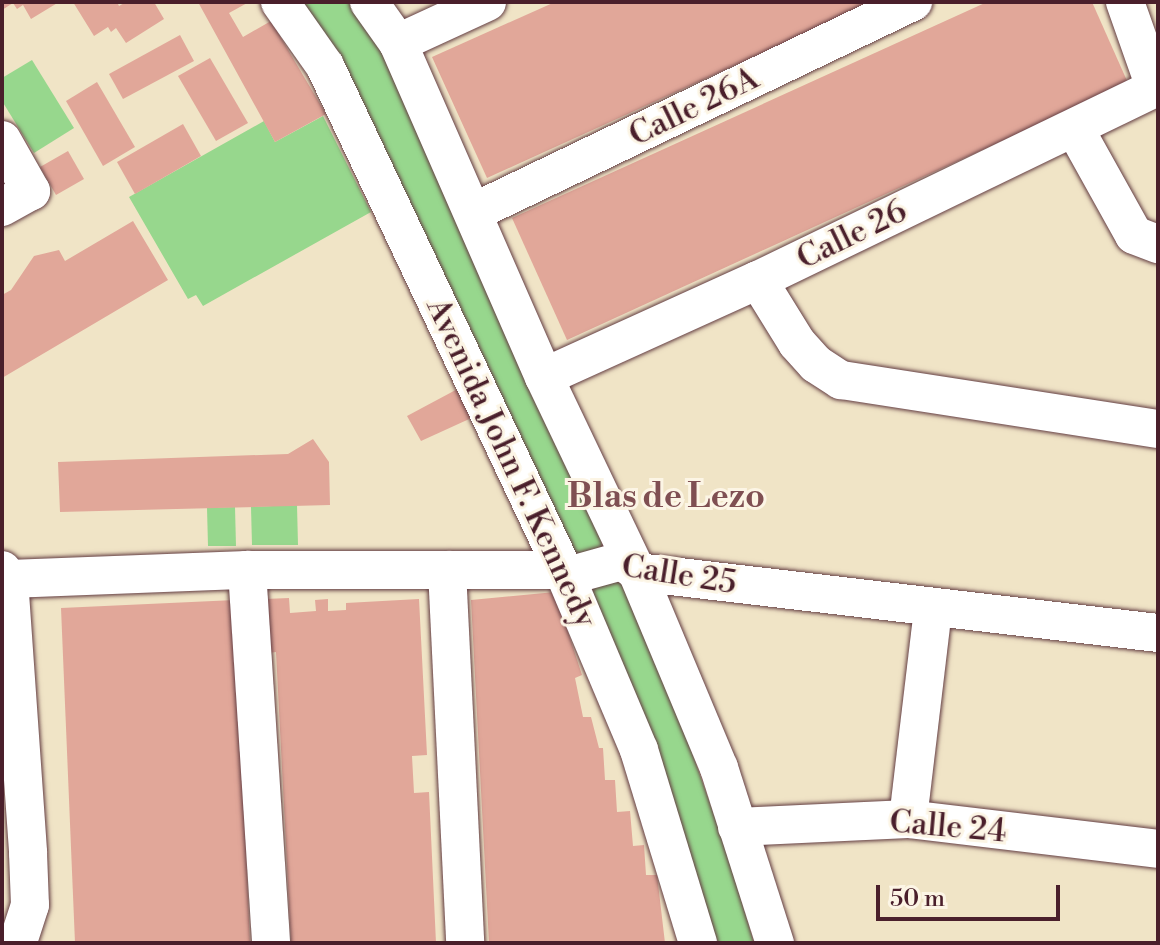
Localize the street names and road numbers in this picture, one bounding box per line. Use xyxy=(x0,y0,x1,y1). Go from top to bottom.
street label: Calle 26A xyxy=(623,59,765,155)
street label: Calle 26 xyxy=(791,192,913,278)
street label: Avenida John F. Kennedy xyxy=(418,292,604,634)
street label: Calle 25 xyxy=(619,547,739,603)
street label: Calle 24 xyxy=(888,803,1008,851)

